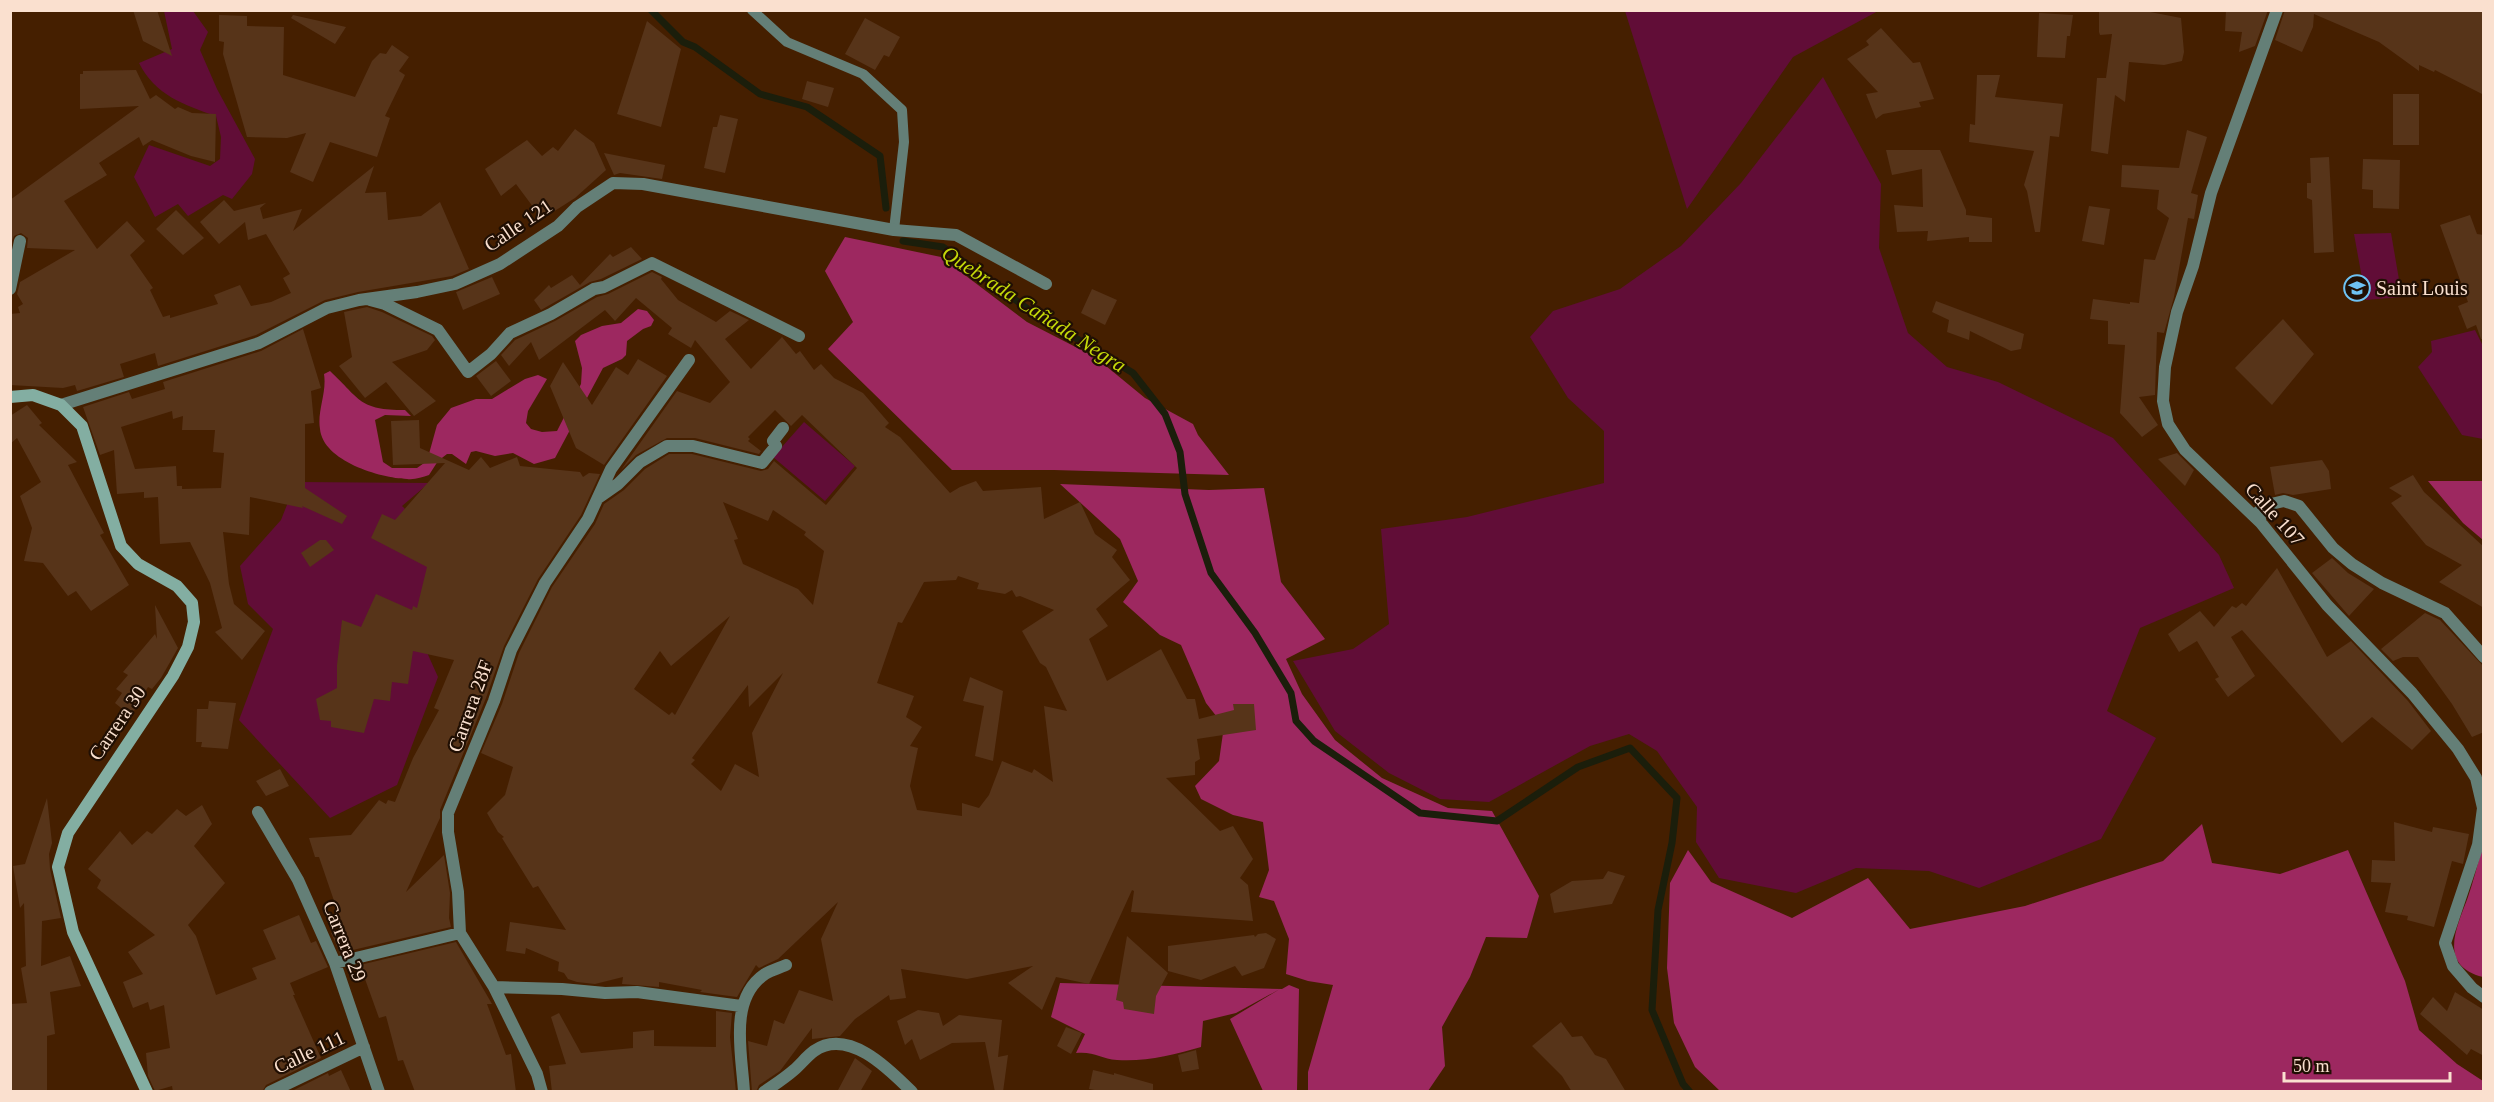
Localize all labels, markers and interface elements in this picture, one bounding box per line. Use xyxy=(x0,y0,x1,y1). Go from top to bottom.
street label: Calle 121 xyxy=(480,194,556,256)
water label: Quebrada Cañada Negra xyxy=(937,240,1131,378)
school or university icon: Saint Louis xyxy=(2342,273,2372,303)
place label: Saint Louis xyxy=(2376,277,2468,299)
street label: Calle 107 xyxy=(2241,478,2309,550)
street label: Carrera 28F xyxy=(443,657,497,755)
street label: Carrera 30 xyxy=(84,682,150,764)
street label: Carrera 29 xyxy=(319,897,371,985)
street label: Calle 111 xyxy=(270,1026,348,1078)
scale bar xyxy=(2284,1045,2450,1083)
text: 50 m xyxy=(2293,1056,2330,1076)

